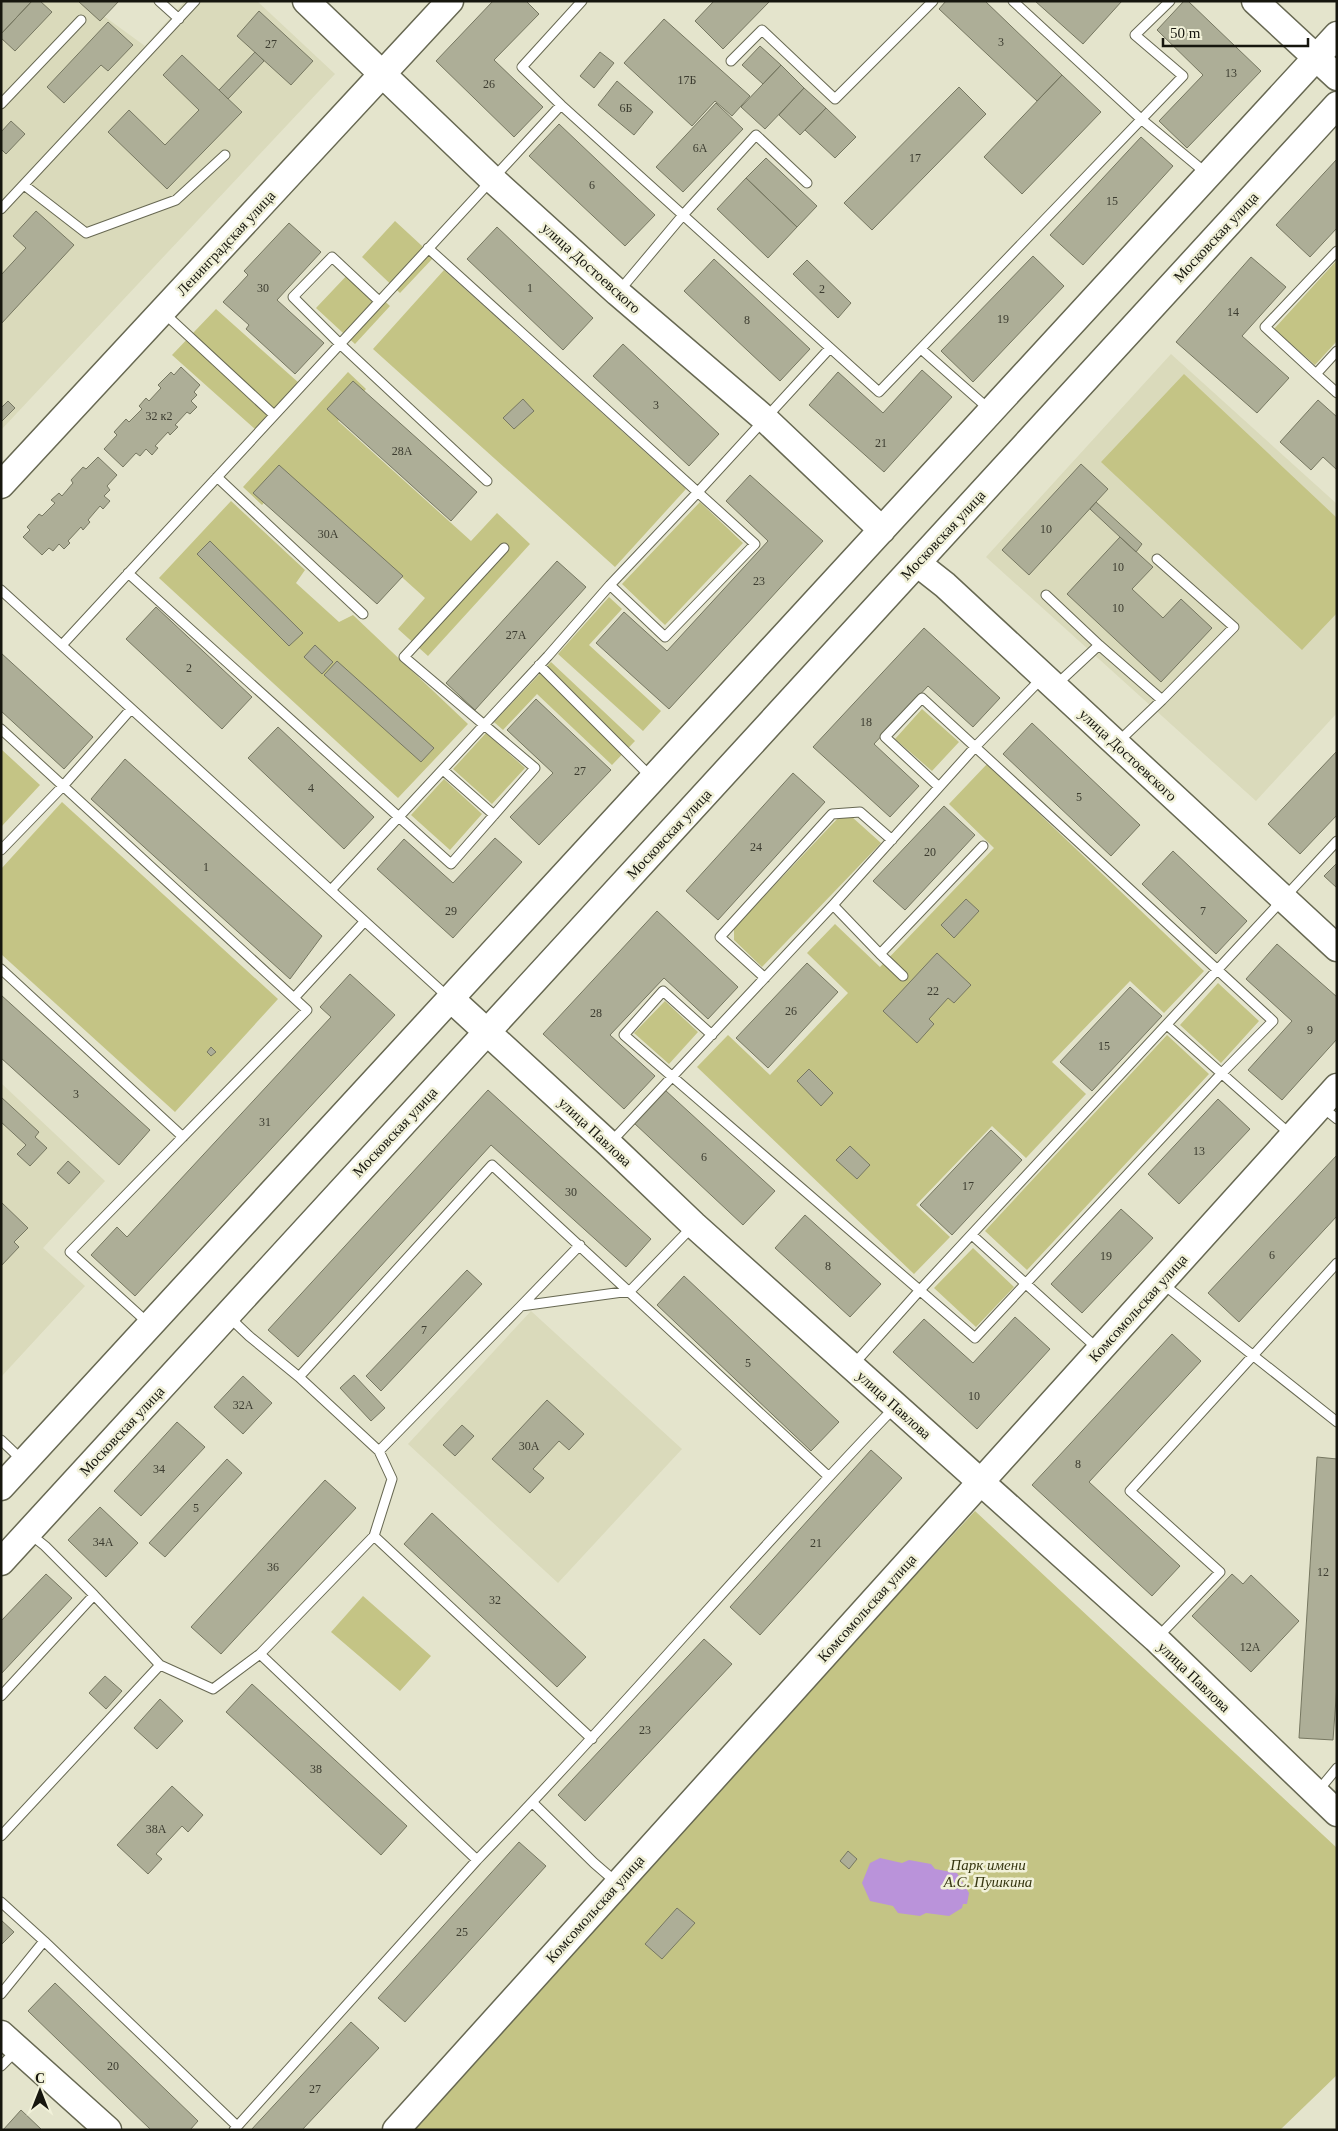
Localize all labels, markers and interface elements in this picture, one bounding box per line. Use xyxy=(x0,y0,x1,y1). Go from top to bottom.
scale bar xyxy=(1163,15,1308,47)
text: 50 m xyxy=(1170,25,1201,41)
house number: 3 xyxy=(998,35,1004,49)
house number: 27 xyxy=(265,37,277,51)
house number: 13 xyxy=(1225,66,1237,80)
house number: 17Б xyxy=(678,73,697,87)
house number: 26 xyxy=(483,77,495,91)
house number: 6Б xyxy=(620,101,633,115)
house number: 6А xyxy=(693,141,708,155)
house number: 17 xyxy=(909,151,921,165)
house number: 6 xyxy=(589,178,595,192)
street label: Ленинградская улица xyxy=(173,187,279,298)
street label: Московская улица xyxy=(1170,189,1262,285)
house number: 15 xyxy=(1106,194,1118,208)
street label: улица Достоевского xyxy=(538,219,644,317)
house number: 30 xyxy=(257,281,269,295)
house number: 1 xyxy=(527,281,533,295)
house number: 2 xyxy=(819,282,825,296)
house number: 14 xyxy=(1227,305,1239,319)
house number: 19 xyxy=(997,312,1009,326)
house number: 8 xyxy=(744,313,750,327)
house number: 3 xyxy=(653,398,659,412)
house number: 32 к2 xyxy=(146,409,172,423)
house number: 21 xyxy=(875,436,887,450)
house number: 28А xyxy=(392,444,413,458)
street label: Московская улица xyxy=(897,487,989,583)
house number: 10 xyxy=(1040,522,1052,536)
house number: 30А xyxy=(318,527,339,541)
house number: 10 xyxy=(1112,560,1124,574)
house number: 23 xyxy=(753,574,765,588)
house number: 10 xyxy=(1112,601,1124,615)
house number: 27А xyxy=(506,628,527,642)
house number: 2 xyxy=(186,661,192,675)
street label: улица Достоевского xyxy=(1076,706,1180,804)
house number: 18 xyxy=(860,715,872,729)
house number: 27 xyxy=(574,764,586,778)
house number: 4 xyxy=(308,781,314,795)
street label: Московская улица xyxy=(623,786,715,882)
house number: 5 xyxy=(1076,790,1082,804)
house number: 24 xyxy=(750,840,762,854)
house number: 20 xyxy=(924,845,936,859)
house number: 1 xyxy=(203,860,209,874)
house number: 29 xyxy=(445,904,457,918)
house number: 7 xyxy=(1200,904,1206,918)
house number: 22 xyxy=(927,984,939,998)
house number: 26 xyxy=(785,1004,797,1018)
house number: 28 xyxy=(590,1006,602,1020)
house number: 9 xyxy=(1307,1023,1313,1037)
house number: 15 xyxy=(1098,1039,1110,1053)
street label: Московская улица xyxy=(349,1084,441,1180)
house number: 3 xyxy=(73,1087,79,1101)
street label: улица Павлова xyxy=(555,1094,635,1170)
house number: 31 xyxy=(259,1115,271,1129)
house number: 13 xyxy=(1193,1144,1205,1158)
house number: 6 xyxy=(701,1150,707,1164)
house number: 17 xyxy=(962,1179,974,1193)
house number: 30 xyxy=(565,1185,577,1199)
house number: 6 xyxy=(1269,1248,1275,1262)
house number: 19 xyxy=(1100,1249,1112,1263)
street label: Комсомольская улица xyxy=(1086,1251,1191,1365)
house number: 8 xyxy=(825,1259,831,1273)
house number: 7 xyxy=(421,1323,427,1337)
house number: 5 xyxy=(745,1356,751,1370)
street label: улица Павлова xyxy=(854,1368,934,1443)
street label: Московская улица xyxy=(76,1383,168,1479)
house number: 10 xyxy=(968,1389,980,1403)
house number: 32А xyxy=(233,1398,254,1412)
house number: 30А xyxy=(519,1439,540,1453)
house number: 8 xyxy=(1075,1457,1081,1471)
house number: 34 xyxy=(153,1462,165,1476)
house number: 5 xyxy=(193,1501,199,1515)
house number: 34А xyxy=(93,1535,114,1549)
house number: 21 xyxy=(810,1536,822,1550)
street label: Комсомольская улица xyxy=(815,1551,920,1665)
house number: 36 xyxy=(267,1560,279,1574)
house number: 12 xyxy=(1317,1565,1329,1579)
house number: 32 xyxy=(489,1593,501,1607)
street label: улица Павлова xyxy=(1155,1639,1233,1716)
house number: 12А xyxy=(1240,1640,1261,1654)
house number: 23 xyxy=(639,1723,651,1737)
house number: 38 xyxy=(310,1762,322,1776)
house number: 38А xyxy=(146,1822,167,1836)
street label: Комсомольская улица xyxy=(543,1852,648,1966)
park label: Парк имени А.С. Пушкина xyxy=(943,1857,1032,1890)
house number: 25 xyxy=(456,1925,468,1939)
house number: 20 xyxy=(107,2059,119,2073)
north arrow xyxy=(15,2066,65,2116)
text: С xyxy=(35,2071,45,2086)
house number: 27 xyxy=(309,2082,321,2096)

